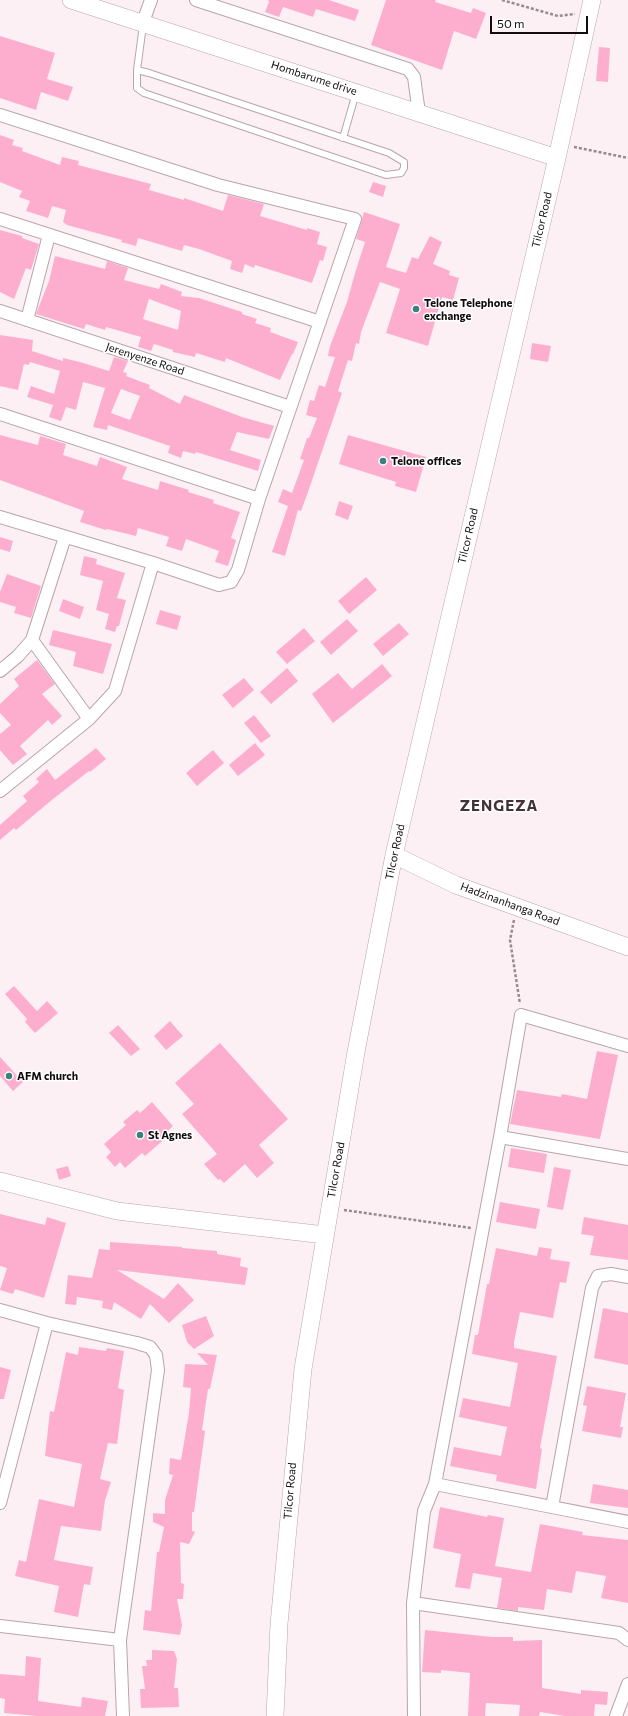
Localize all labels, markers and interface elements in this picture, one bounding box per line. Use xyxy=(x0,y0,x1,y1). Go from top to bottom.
scale bar xyxy=(492,8,590,34)
text: 50 m xyxy=(497,16,525,30)
street label: Hombarume drive xyxy=(269,58,359,98)
street label: Tilcor Road xyxy=(529,191,555,249)
place label: Telone Telephone exchange xyxy=(424,296,512,322)
marker: Telone Telephone exchange xyxy=(411,304,421,314)
street label: Jerenyenze Road xyxy=(104,340,186,378)
place label: Telone offices xyxy=(391,454,461,468)
marker: Telone offices xyxy=(378,456,388,466)
street label: Tilcor Road xyxy=(455,507,481,565)
district label: ZENGEZA xyxy=(460,797,538,815)
street label: Tilcor Road xyxy=(383,823,407,881)
street label: Hadzinanhanga Road xyxy=(459,880,561,928)
place label: AFM church xyxy=(17,1069,78,1083)
marker: AFM church xyxy=(4,1071,14,1081)
place label: St Agnes xyxy=(148,1128,192,1142)
marker: St Agnes xyxy=(135,1130,145,1140)
street label: Tilcor Road xyxy=(325,1141,347,1199)
street label: Tilcor Road xyxy=(281,1462,299,1520)

